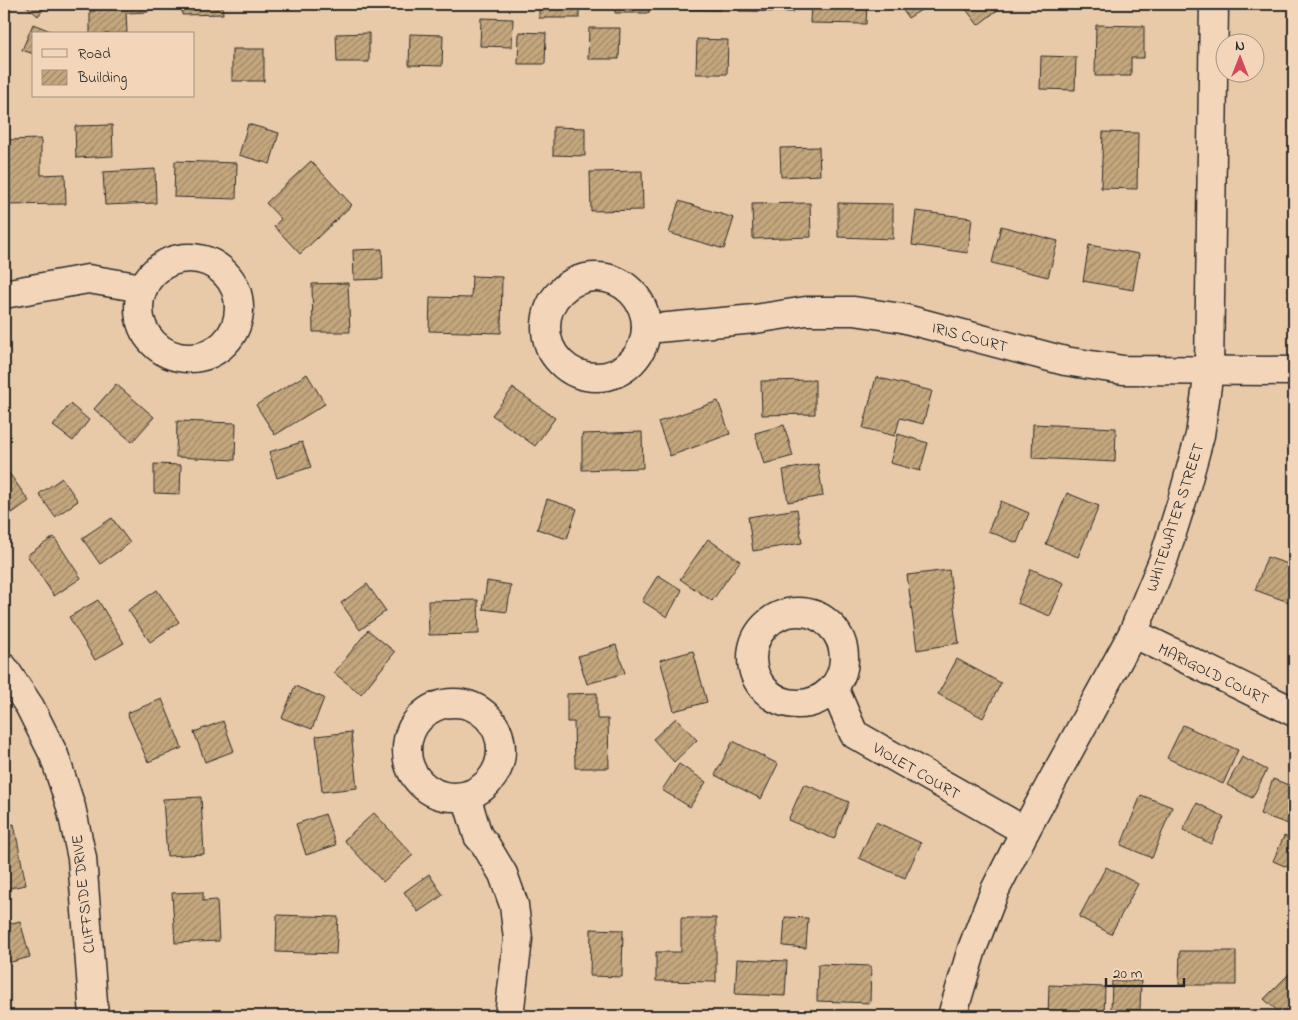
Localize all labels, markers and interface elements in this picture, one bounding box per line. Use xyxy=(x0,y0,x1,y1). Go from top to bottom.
legend xyxy=(32,32,195,98)
north arrow xyxy=(1216,32,1266,82)
text: N xyxy=(1235,36,1245,57)
text: Road xyxy=(78,43,111,65)
text: Building xyxy=(77,67,127,90)
street label: IRIS COURT xyxy=(929,316,1010,360)
street label: WHITEWATER STREET xyxy=(1141,440,1211,595)
street label: MARIGOLD COURT xyxy=(1154,638,1273,712)
street label: VIOLET COURT xyxy=(867,736,964,807)
street label: CLIFFSIDE DRIVE xyxy=(66,833,102,954)
scale bar xyxy=(1106,955,1183,987)
text: 20 m xyxy=(1113,963,1143,985)

